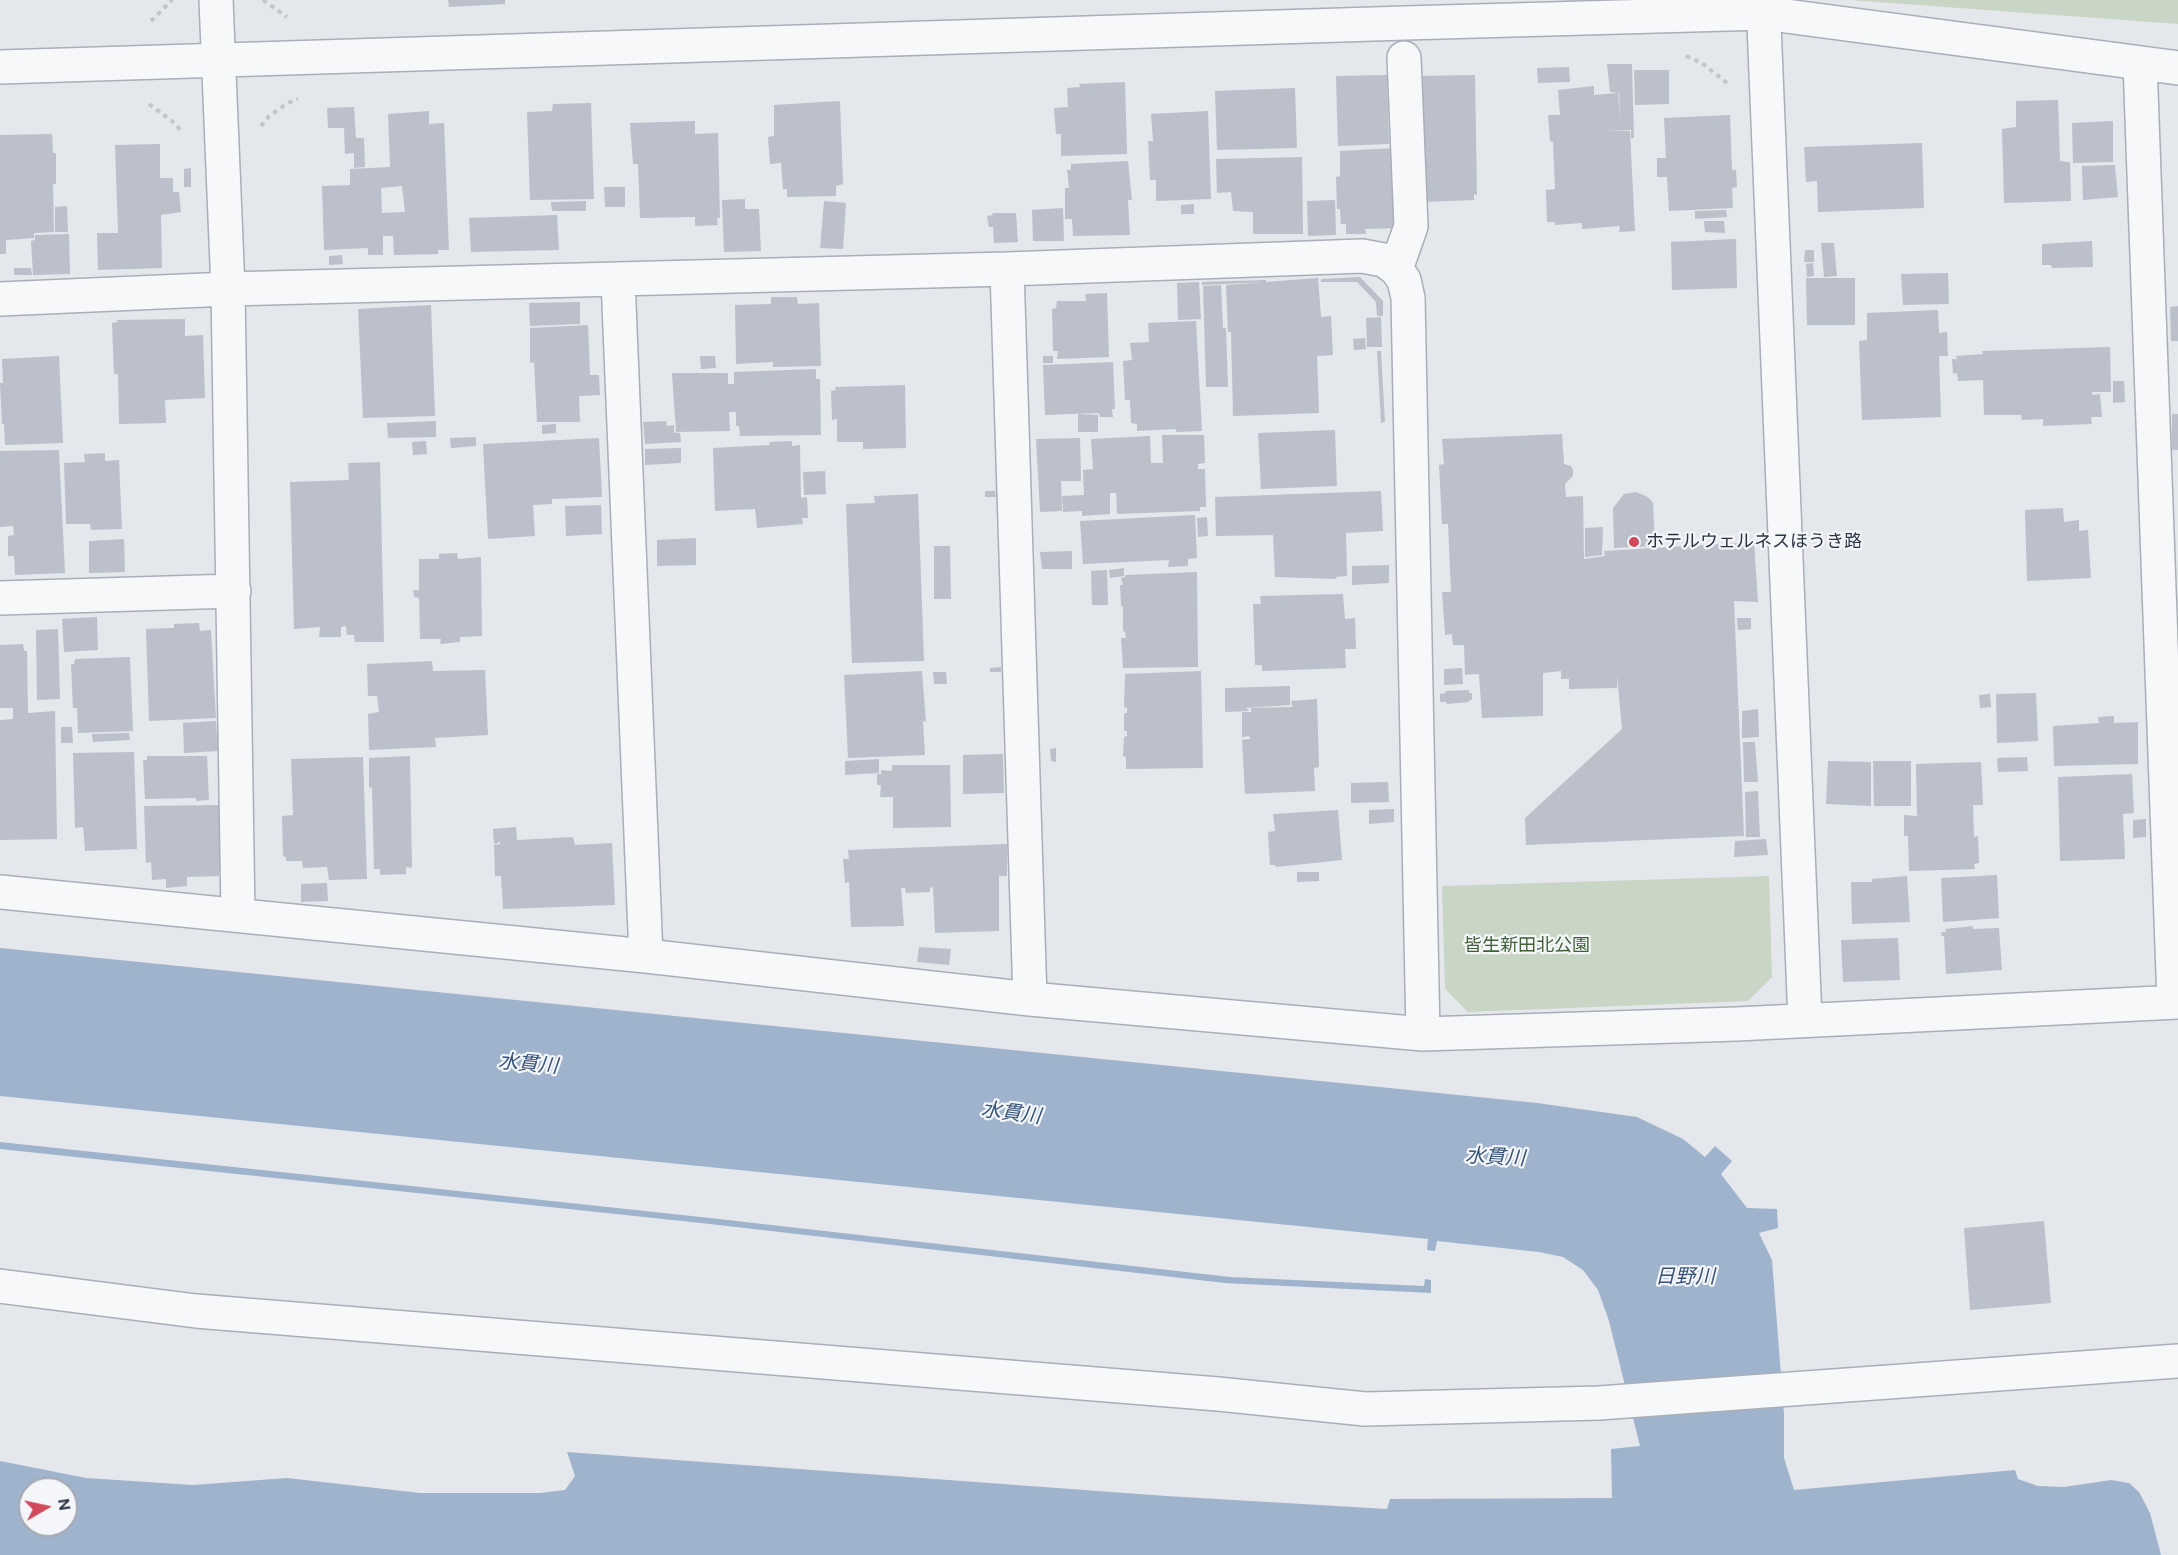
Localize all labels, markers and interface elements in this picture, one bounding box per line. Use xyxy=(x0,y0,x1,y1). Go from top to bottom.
place label: ホテルウェルネスほうき路 xyxy=(1646,531,1862,553)
marker: ホテルウェルネスほうき路 xyxy=(1627,535,1641,549)
park label: 皆生新田北公園 xyxy=(1464,935,1590,957)
water label: 水貫川 xyxy=(497,1050,559,1080)
water label: 水貫川 xyxy=(980,1098,1042,1130)
water label: 水貫川 xyxy=(1464,1144,1526,1172)
water label: 日野川 xyxy=(1655,1266,1715,1290)
north arrow xyxy=(18,1477,78,1537)
text: N xyxy=(53,1497,76,1512)

